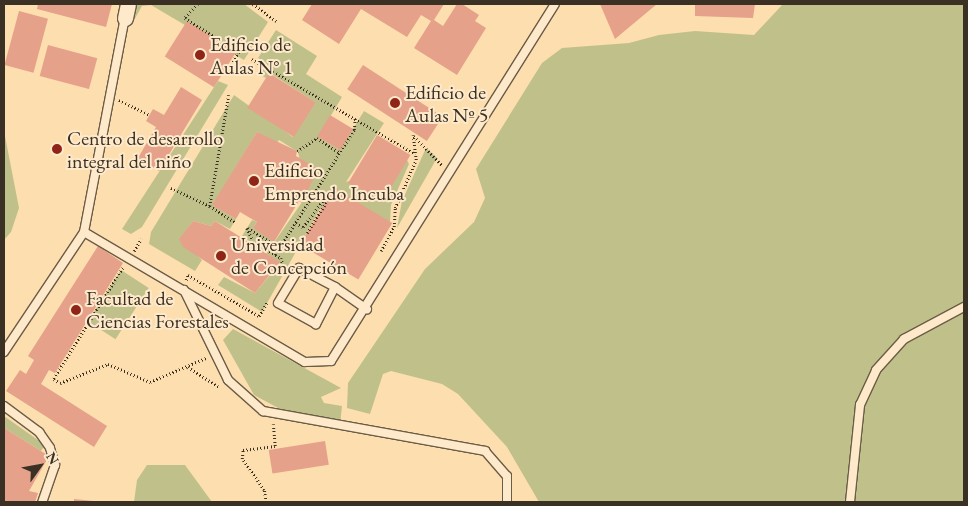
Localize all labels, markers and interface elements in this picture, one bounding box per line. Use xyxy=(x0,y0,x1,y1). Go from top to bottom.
place label: Edificio de Aulas N° 1 xyxy=(210,32,293,79)
marker: Edificio de Aulas N° 1 xyxy=(194,49,206,61)
place label: Edificio de Aulas Nº 5 xyxy=(405,80,488,127)
marker: Edificio de Aulas Nº 5 xyxy=(389,97,401,109)
place label: Centro de desarrollo integral del niño xyxy=(67,126,223,173)
marker: Centro de desarrollo integral del niño xyxy=(51,143,63,155)
place label: Edificio Emprendo Incuba xyxy=(264,158,404,205)
marker: Edificio Emprendo Incuba xyxy=(248,175,260,187)
place label: Universidad de Concepción xyxy=(231,233,347,280)
marker: Universidad de Concepción xyxy=(215,250,227,262)
place label: Facultad de Ciencias Forestales xyxy=(86,286,229,333)
marker: Facultad de Ciencias Forestales xyxy=(70,304,82,316)
north arrow xyxy=(15,441,65,491)
text: N xyxy=(42,448,63,468)

